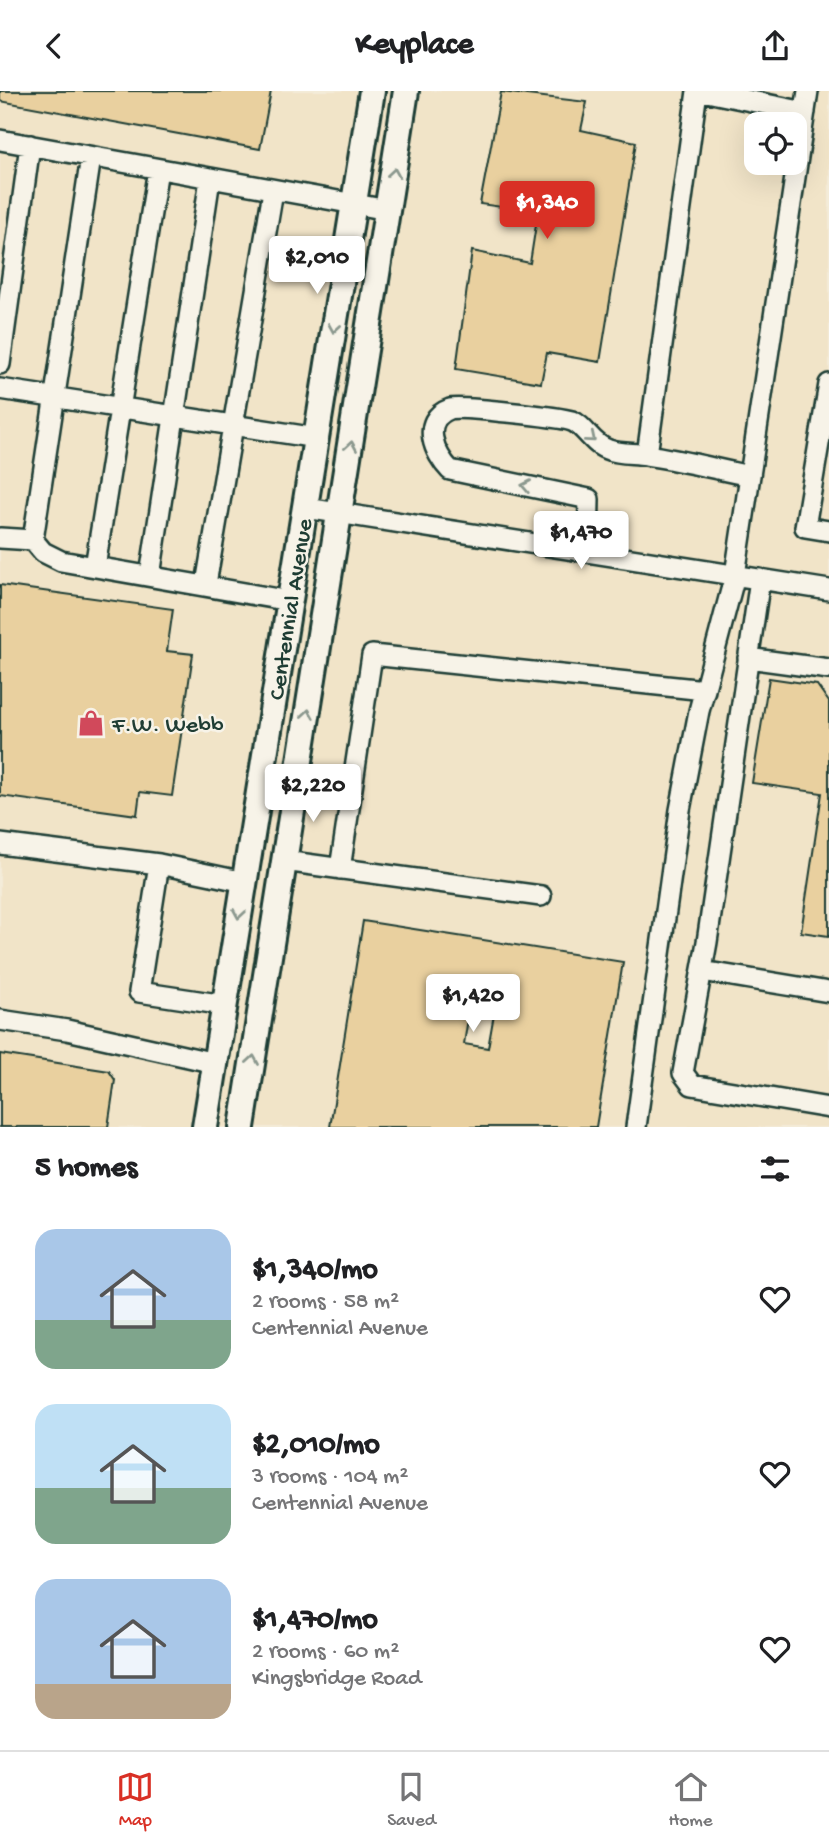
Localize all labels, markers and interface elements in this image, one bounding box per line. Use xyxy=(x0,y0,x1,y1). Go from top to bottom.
icon: back xyxy=(35,27,73,65)
text: Keyplace xyxy=(356,27,473,65)
icon: share xyxy=(756,27,794,65)
map controls xyxy=(744,112,807,175)
button: locate xyxy=(744,112,807,175)
one-way arrow xyxy=(386,167,401,179)
pin: $1,340 xyxy=(490,181,604,241)
text: $1,340 xyxy=(516,190,578,217)
pin: $2,010 xyxy=(260,237,374,296)
text: $2,010 xyxy=(285,245,349,272)
one-way arrow xyxy=(327,322,342,334)
one-way arrow xyxy=(582,430,595,442)
one-way arrow xyxy=(343,440,358,452)
one-way arrow xyxy=(520,480,532,495)
pin: $1,470 xyxy=(524,511,638,571)
street label: Centennial Avenue xyxy=(264,516,321,702)
text: $1,470 xyxy=(550,520,612,547)
shop icon: F.W. Webb xyxy=(76,708,106,738)
one-way arrow xyxy=(300,708,315,720)
place label: F.W. Webb xyxy=(111,712,224,741)
pin: $2,220 xyxy=(256,765,370,824)
text: $2,220 xyxy=(281,773,345,800)
one-way arrow xyxy=(232,908,247,920)
pin: $1,420 xyxy=(416,975,530,1034)
text: $1,420 xyxy=(442,983,504,1010)
one-way arrow xyxy=(245,1054,260,1066)
icon: filters xyxy=(756,1150,794,1188)
text: 5 homes xyxy=(35,1152,137,1187)
text: $1,340/mo xyxy=(252,1254,378,1289)
icon: home xyxy=(91,1257,175,1341)
icon: heart xyxy=(756,1280,794,1318)
text: 2 rooms · 58 m² xyxy=(252,1289,399,1316)
text: Centennial Avenue xyxy=(252,1316,428,1343)
text: $2,010/mo xyxy=(252,1429,380,1464)
icon: home xyxy=(91,1432,175,1516)
icon: heart xyxy=(756,1455,794,1493)
text: 3 rooms · 104 m² xyxy=(252,1464,408,1491)
text: Centennial Avenue xyxy=(252,1491,428,1518)
text: $1,470/mo xyxy=(252,1604,378,1639)
icon: home xyxy=(91,1607,175,1691)
icon: heart xyxy=(756,1630,794,1668)
text: 2 rooms · 60 m² xyxy=(252,1639,399,1666)
text: Kingsbridge Road xyxy=(252,1666,422,1693)
tab: Map xyxy=(116,1768,154,1833)
tab: Saved xyxy=(387,1768,436,1833)
tab: Home xyxy=(669,1768,713,1833)

